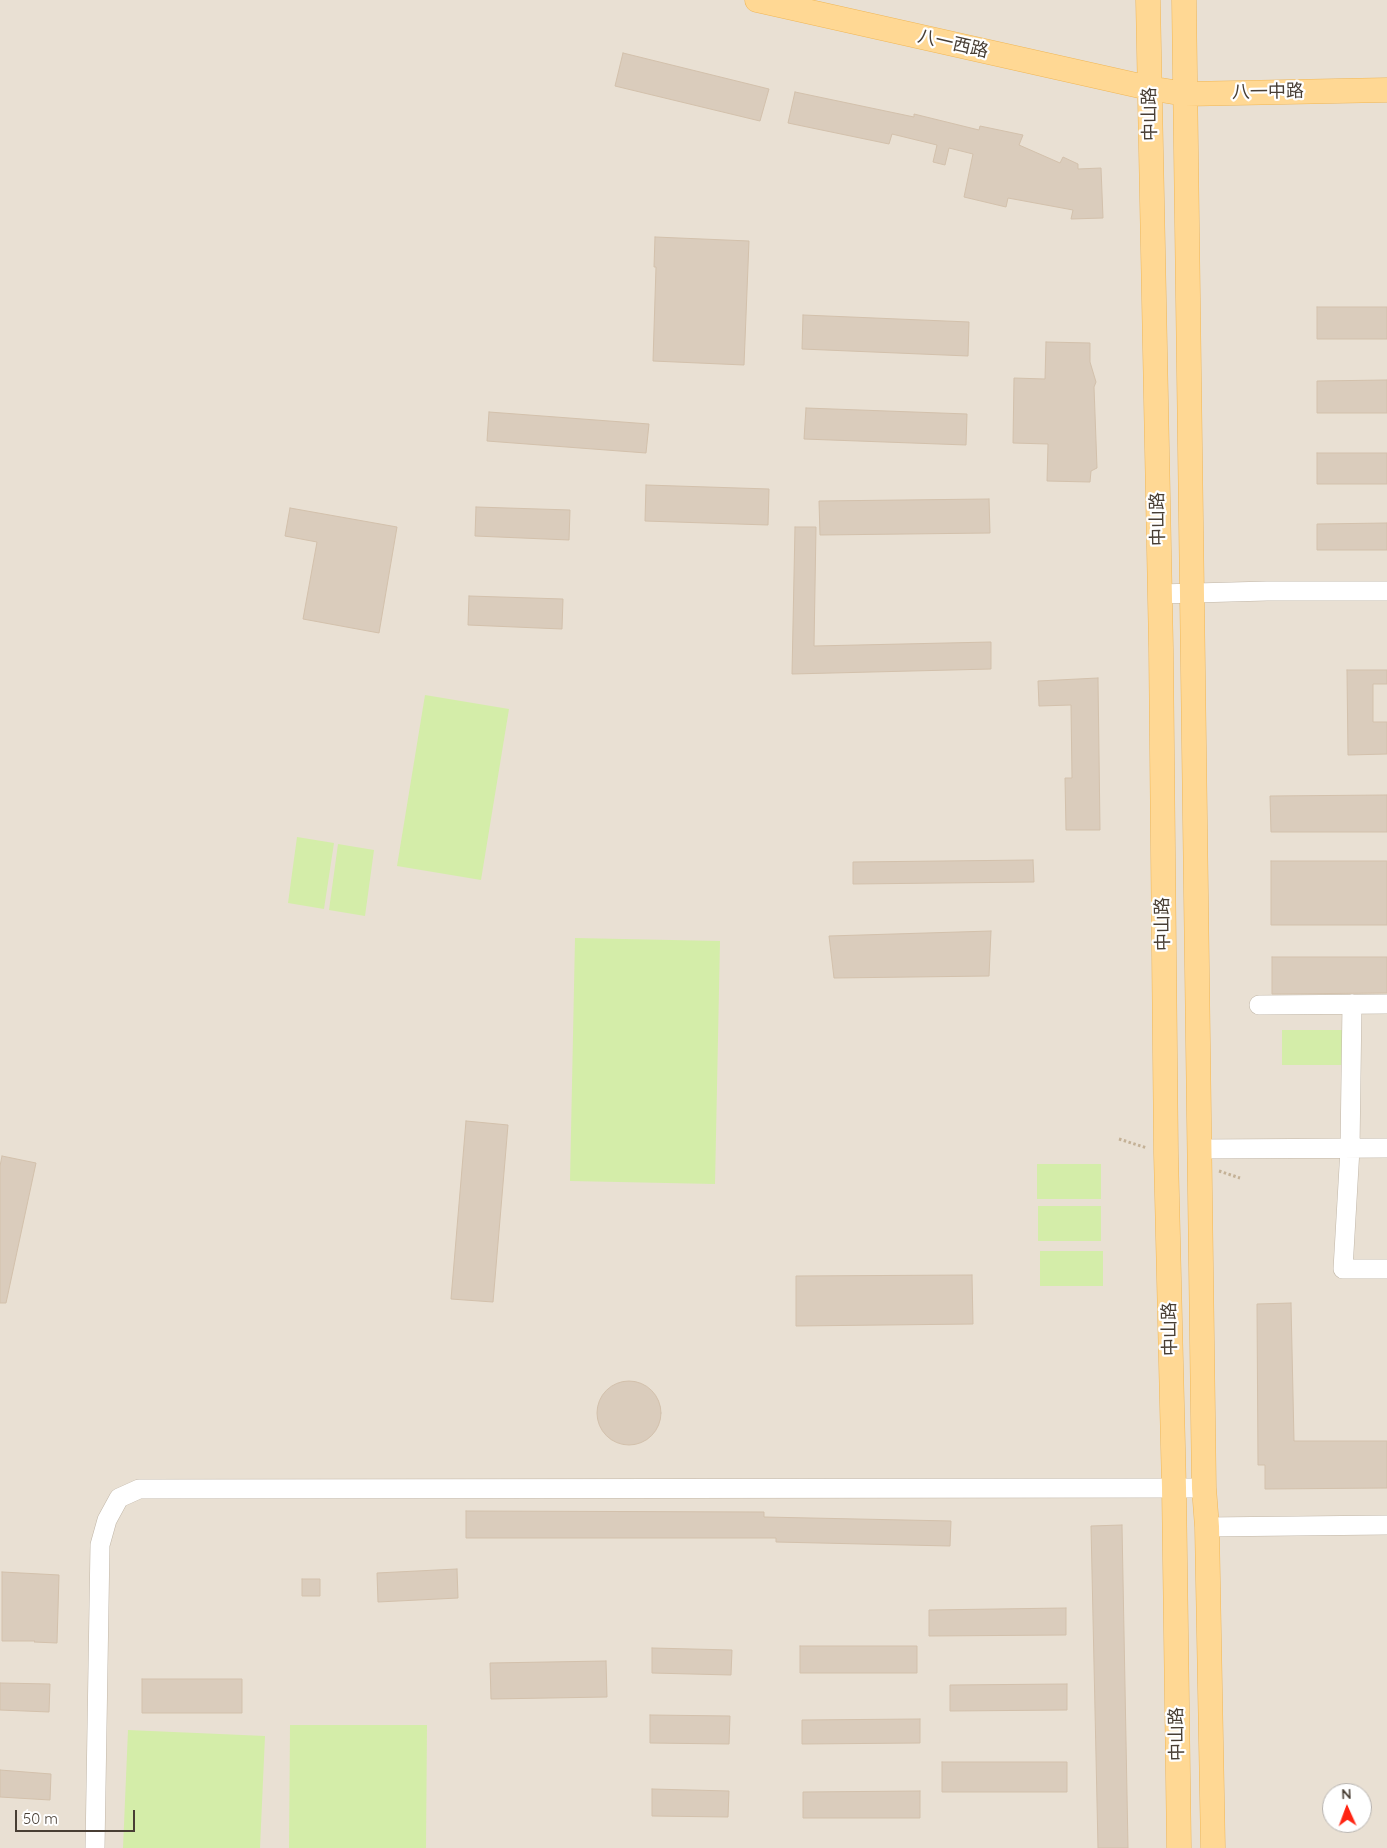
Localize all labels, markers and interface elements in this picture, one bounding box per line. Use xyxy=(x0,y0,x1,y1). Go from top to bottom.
street label: 八一西路 xyxy=(915,25,991,63)
street label: 八一中路 xyxy=(1232,81,1304,103)
street label: 中山路 xyxy=(1139,87,1161,141)
street label: 中山路 xyxy=(1147,492,1169,546)
street label: 中山路 xyxy=(1152,897,1174,951)
street label: 中山路 xyxy=(1159,1302,1181,1356)
street label: 中山路 xyxy=(1166,1707,1188,1761)
north arrow xyxy=(1322,1783,1372,1833)
text: N xyxy=(1341,1785,1352,1803)
scale bar xyxy=(18,1800,138,1832)
text: 50 m xyxy=(23,1809,58,1828)

